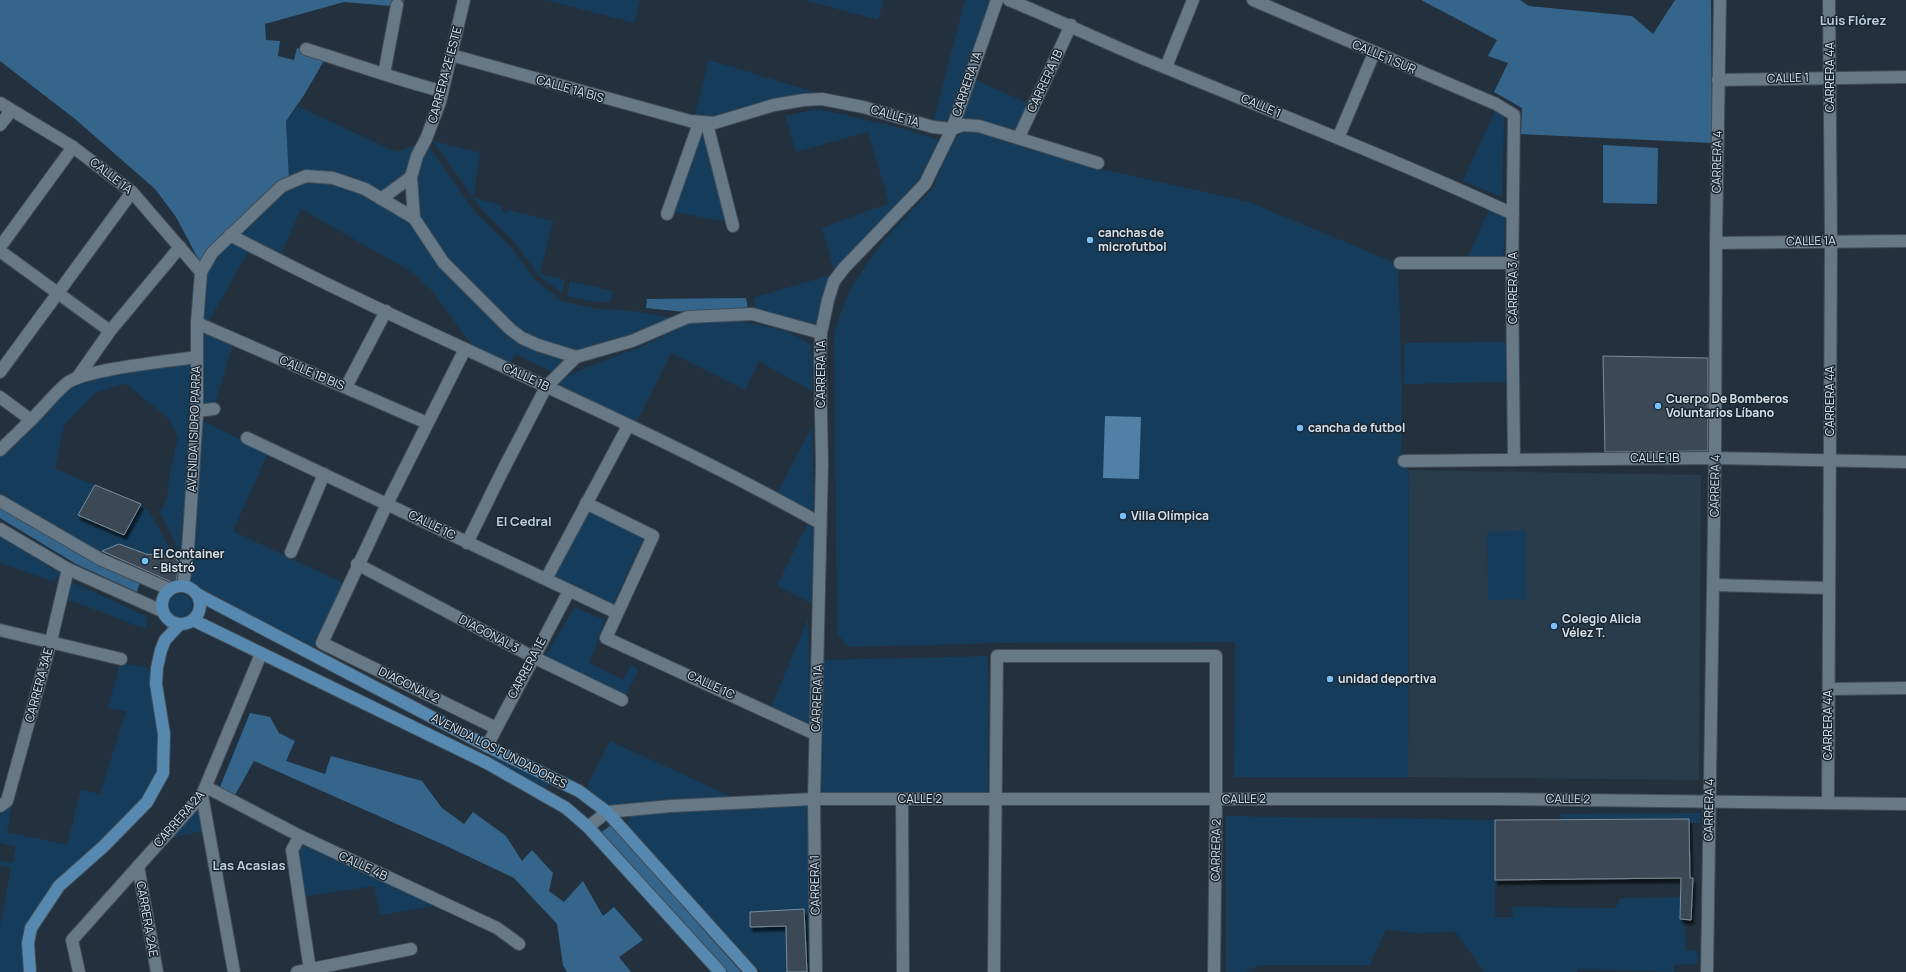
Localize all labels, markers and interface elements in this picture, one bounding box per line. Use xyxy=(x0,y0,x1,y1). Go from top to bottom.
district label: Luis Flórez xyxy=(1820,11,1886,29)
street label: CARRERA 2E ESTE xyxy=(423,24,466,125)
street label: CALLE 1 SUR xyxy=(1350,35,1419,78)
street label: CARRERA 4A xyxy=(1821,41,1838,112)
street label: CARRERA 1B xyxy=(1023,47,1067,115)
street label: CARRERA 1A xyxy=(947,49,986,119)
street label: CALLE 1 xyxy=(1767,68,1809,87)
street label: CALLE 1A BIS xyxy=(534,71,606,106)
street label: CALLE 1 xyxy=(1238,89,1284,122)
street label: CALLE 1A xyxy=(869,100,922,131)
street label: CARRERA 4 xyxy=(1707,131,1726,193)
street label: CALLE 1A xyxy=(86,154,136,198)
place label: canchas de microfutbol xyxy=(1098,224,1167,255)
street label: CALLE 1A xyxy=(1786,232,1836,249)
marker: canchas de microfutbol xyxy=(1085,235,1095,245)
street label: CARRERA 3 A xyxy=(1504,252,1521,324)
street label: CARRERA 1A xyxy=(812,340,829,408)
street label: CALLE 1B BIS xyxy=(277,351,347,394)
street label: CALLE 1B xyxy=(500,358,552,395)
street label: AVENIDA ISIDRO PARRA xyxy=(183,365,204,492)
street label: CARRERA 4A xyxy=(1821,365,1838,436)
place label: Cuerpo De Bomberos Voluntarios Líbano xyxy=(1666,390,1789,421)
marker: Cuerpo De Bomberos Voluntarios Líbano xyxy=(1653,401,1663,411)
place label: cancha de futbol xyxy=(1308,419,1405,436)
marker: cancha de futbol xyxy=(1295,423,1305,433)
street label: CALLE 1B xyxy=(1630,449,1680,466)
street label: CARRERA 4 xyxy=(1705,455,1724,517)
street label: CALLE 1C xyxy=(406,506,459,543)
place label: Villa Olímpica xyxy=(1131,507,1209,524)
marker: Villa Olímpica xyxy=(1118,511,1128,521)
district label: El Cedral xyxy=(496,512,552,530)
place label: El Container - Bistró xyxy=(153,545,225,576)
marker: El Container - Bistró xyxy=(140,556,150,566)
place label: Colegio Alicia Vélez T. xyxy=(1562,610,1641,641)
street label: DIAGONAL 3 xyxy=(456,611,522,656)
marker: Colegio Alicia Vélez T. xyxy=(1549,621,1559,631)
street label: CARRERA 1E xyxy=(503,634,550,701)
street label: CARRERA 3AE xyxy=(20,646,57,724)
street label: DIAGONAL 2 xyxy=(376,662,443,707)
street label: CARRERA 1A xyxy=(807,663,826,732)
street label: CALLE 1C xyxy=(685,666,738,703)
place label: unidad deportiva xyxy=(1338,670,1436,687)
marker: unidad deportiva xyxy=(1325,674,1335,684)
street label: CARRERA 4A xyxy=(1819,689,1836,760)
street label: AVENIDA LOS FUNDADORES xyxy=(428,709,570,792)
street label: CARRERA 4 xyxy=(1699,779,1718,841)
street label: CARRERA 2A xyxy=(149,787,208,851)
street label: CALLE 2 xyxy=(898,790,942,807)
street label: CALLE 2 xyxy=(1222,790,1266,807)
street label: CALLE 2 xyxy=(1546,790,1590,807)
street label: CARRERA 2 xyxy=(1206,819,1225,881)
street label: CALLE 4B xyxy=(336,847,390,884)
street label: CARRERA 1 xyxy=(805,855,824,915)
district label: Las Acasias xyxy=(213,856,285,874)
street label: CARRERA 2AE xyxy=(132,880,163,958)

